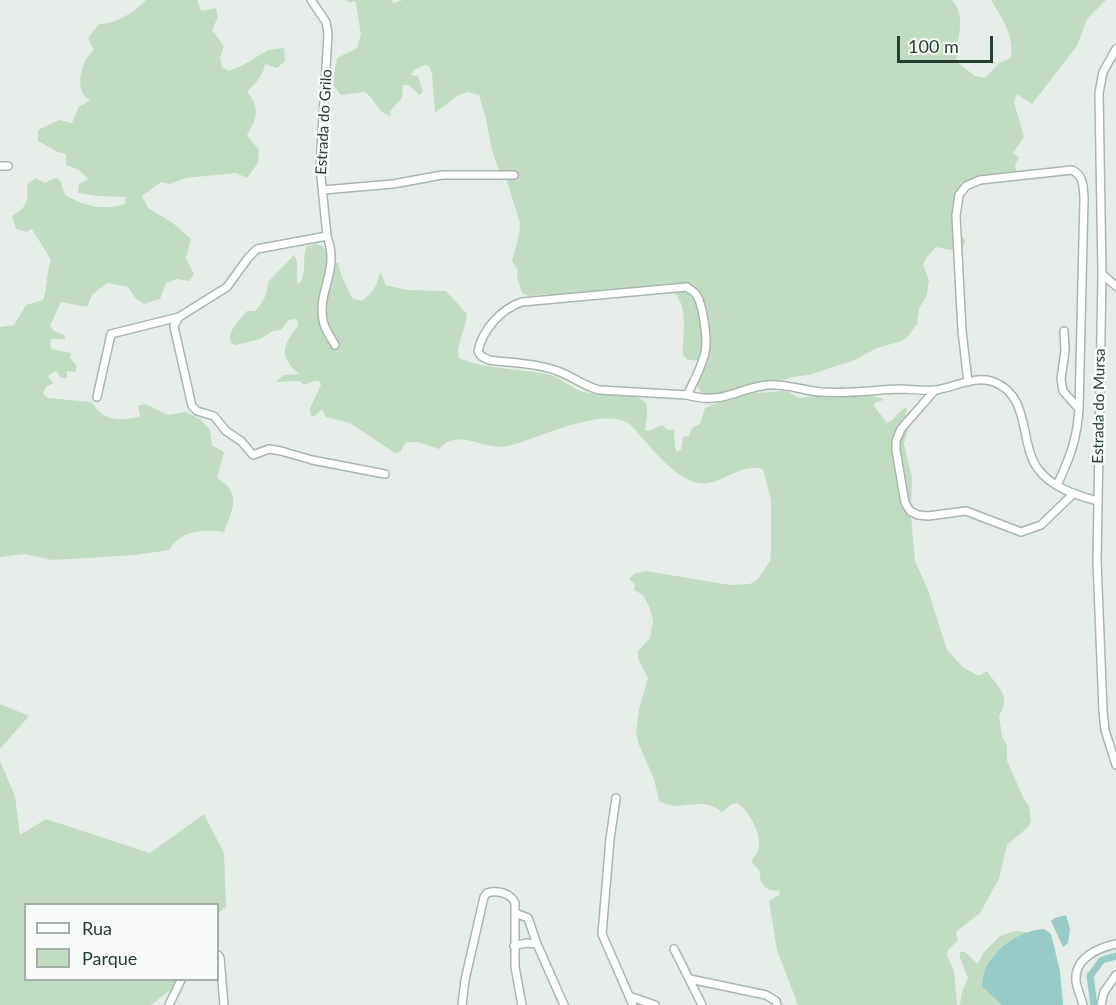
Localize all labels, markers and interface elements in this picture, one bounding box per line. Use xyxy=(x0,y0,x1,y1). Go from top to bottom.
scale bar xyxy=(900,24,996,62)
text: 100 m xyxy=(908,35,959,57)
street label: Estrada do Grilo xyxy=(312,69,336,175)
street label: Estrada do Mursa xyxy=(1089,348,1109,464)
legend xyxy=(24,903,219,981)
text: Rua xyxy=(82,917,112,939)
text: Parque xyxy=(82,947,137,969)

